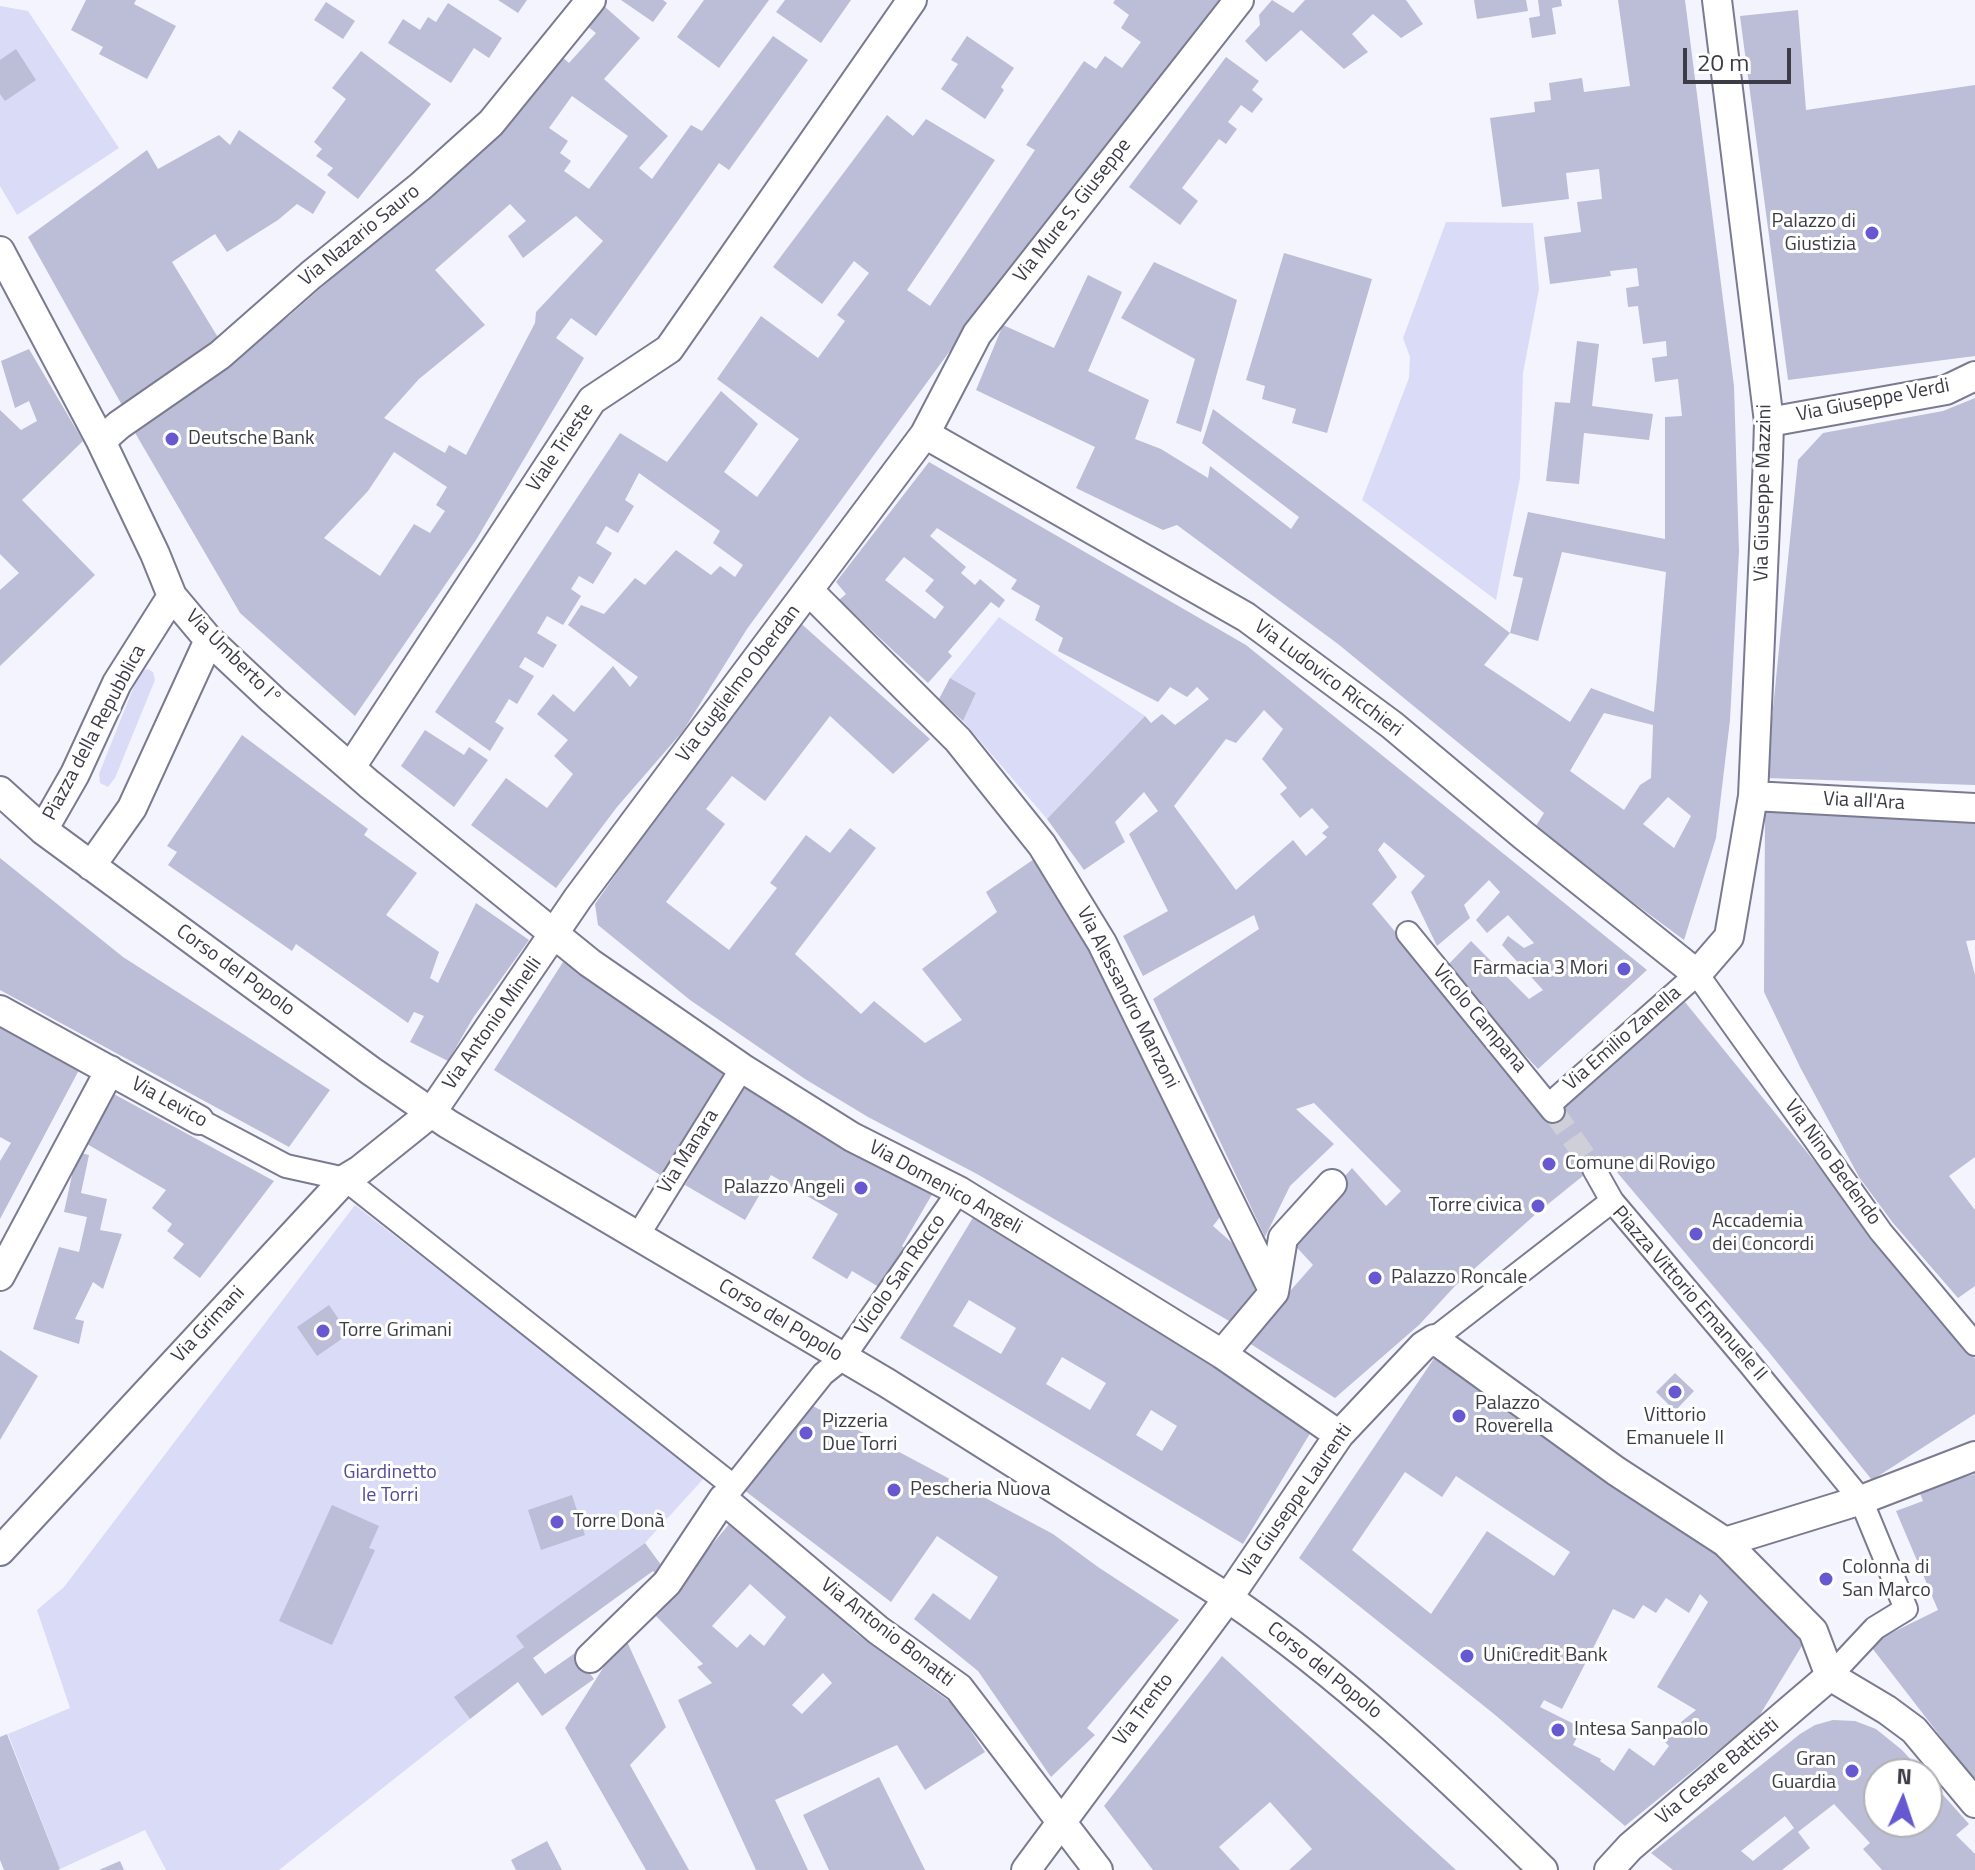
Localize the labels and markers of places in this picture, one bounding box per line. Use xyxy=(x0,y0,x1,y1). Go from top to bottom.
place label: Palazzo di Giustizia xyxy=(1772,210,1856,257)
marker: Palazzo di Giustizia xyxy=(1863,224,1881,242)
place label: Deutsche Bank xyxy=(188,427,315,451)
marker: Deutsche Bank xyxy=(163,430,181,448)
place label: Farmacia 3 Mori xyxy=(1473,957,1608,981)
marker: Farmacia 3 Mori xyxy=(1615,960,1633,978)
place label: Comune di Rovigo xyxy=(1565,1152,1716,1176)
marker: Comune di Rovigo xyxy=(1540,1155,1558,1173)
place label: Palazzo Angeli xyxy=(723,1176,845,1200)
marker: Palazzo Angeli xyxy=(852,1179,870,1197)
place label: Torre civica xyxy=(1429,1194,1522,1218)
marker: Torre civica xyxy=(1529,1197,1547,1215)
place label: Accademia dei Concordi xyxy=(1712,1210,1814,1257)
marker: Accademia dei Concordi xyxy=(1687,1225,1705,1243)
place label: Palazzo Roncale xyxy=(1391,1266,1527,1290)
marker: Palazzo Roncale xyxy=(1366,1269,1384,1287)
place label: Torre Grimani xyxy=(339,1319,452,1343)
marker: Torre Grimani xyxy=(314,1322,332,1340)
marker: Vittorio Emanuele II xyxy=(1666,1383,1684,1401)
place label: Palazzo Roverella xyxy=(1475,1392,1553,1439)
place label: Vittorio Emanuele II xyxy=(1626,1404,1724,1451)
marker: Palazzo Roverella xyxy=(1450,1407,1468,1425)
place label: Pizzeria Due Torri xyxy=(822,1410,897,1457)
marker: Pizzeria Due Torri xyxy=(797,1424,815,1442)
place label: Pescheria Nuova xyxy=(910,1478,1050,1502)
marker: Pescheria Nuova xyxy=(885,1481,903,1499)
place label: Torre Donà xyxy=(573,1510,665,1534)
marker: Torre Donà xyxy=(548,1513,566,1531)
place label: Colonna di San Marco xyxy=(1842,1556,1931,1603)
marker: Colonna di San Marco xyxy=(1817,1570,1835,1588)
place label: UniCredit Bank xyxy=(1483,1644,1608,1668)
marker: UniCredit Bank xyxy=(1458,1647,1476,1665)
place label: Intesa Sanpaolo xyxy=(1574,1718,1708,1742)
marker: Intesa Sanpaolo xyxy=(1549,1721,1567,1739)
place label: Gran Guardia xyxy=(1771,1748,1836,1795)
marker: Gran Guardia xyxy=(1843,1762,1861,1780)

